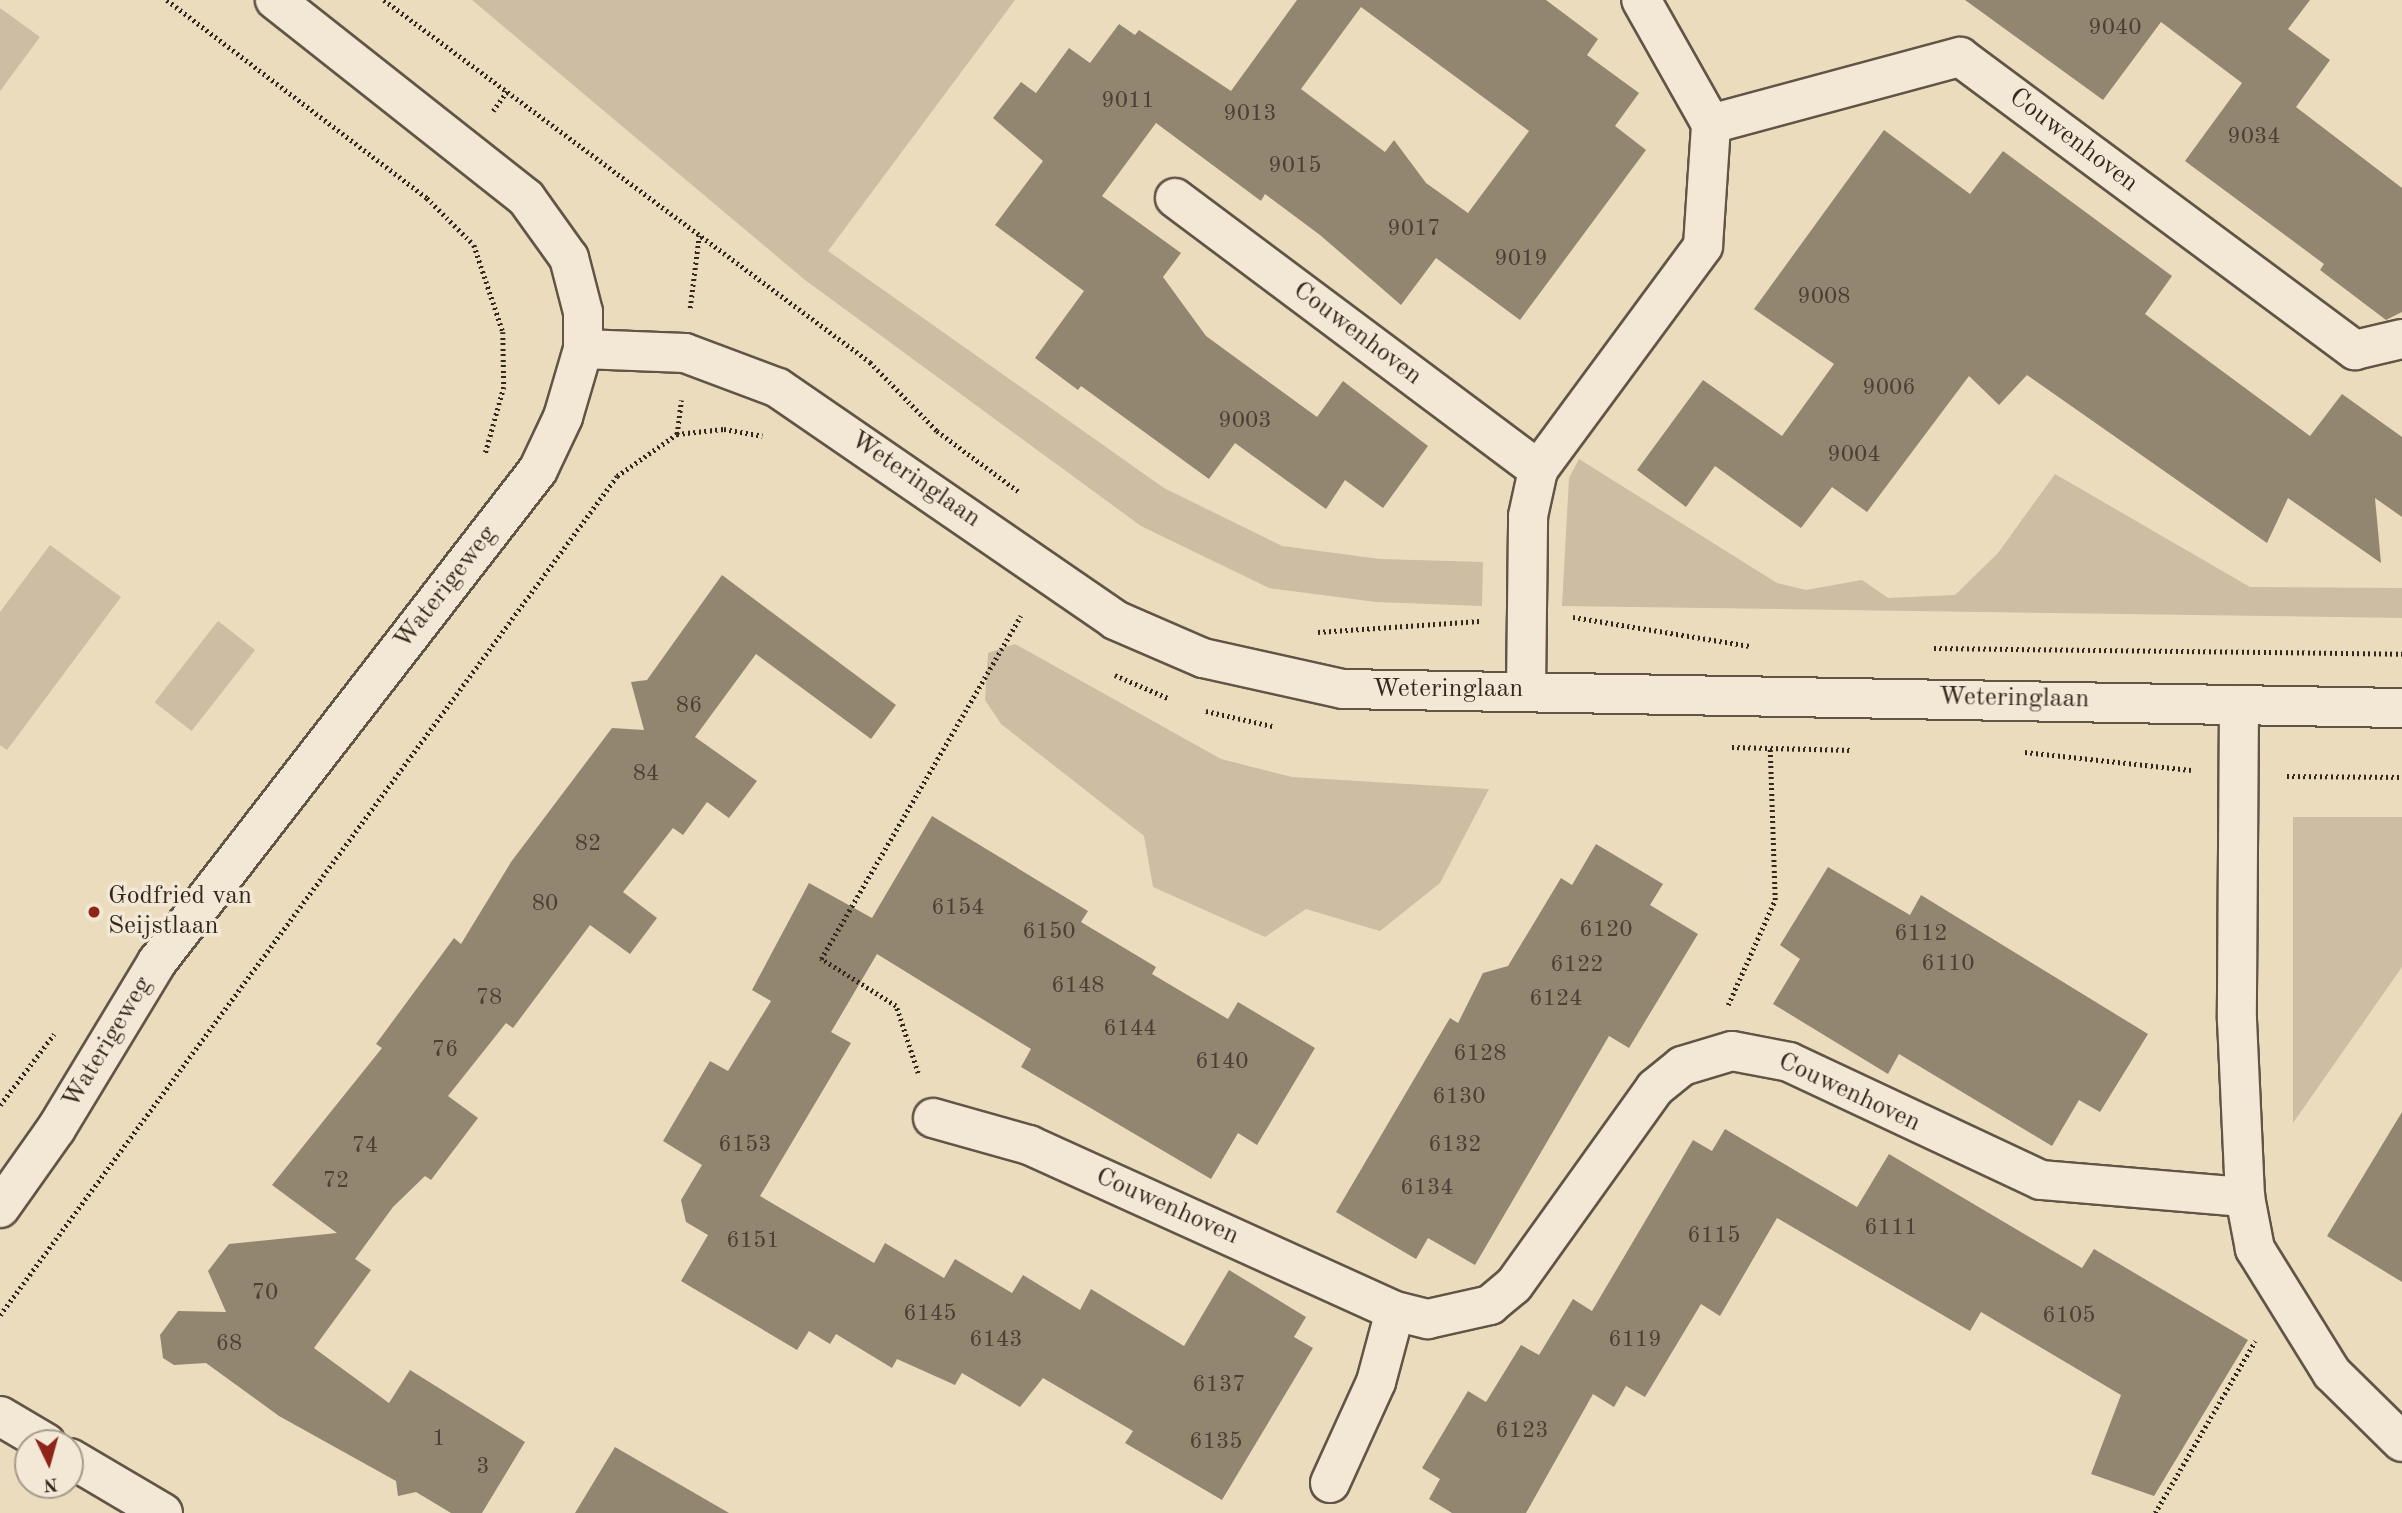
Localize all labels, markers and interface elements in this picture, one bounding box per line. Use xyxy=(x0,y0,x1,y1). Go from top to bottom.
house number: 9040 xyxy=(2088,14,2142,42)
street label: Couwenhoven xyxy=(2002,82,2144,200)
house number: 9011 xyxy=(1101,87,1155,115)
house number: 9013 xyxy=(1223,100,1277,128)
house number: 9034 xyxy=(2227,123,2281,151)
house number: 9015 xyxy=(1268,152,1322,180)
house number: 9017 xyxy=(1387,215,1441,243)
house number: 9019 xyxy=(1494,245,1548,273)
street label: Couwenhoven xyxy=(1286,275,1428,393)
house number: 9008 xyxy=(1797,283,1851,311)
house number: 9006 xyxy=(1862,374,1916,402)
house number: 9003 xyxy=(1218,407,1272,435)
street label: Weteringlaan xyxy=(844,425,986,535)
house number: 9004 xyxy=(1827,441,1881,469)
street label: Waterigeweg xyxy=(388,520,504,656)
street label: Weteringlaan xyxy=(1373,674,1523,706)
street label: Weteringlaan xyxy=(1938,682,2090,716)
house number: 86 xyxy=(676,692,702,720)
house number: 84 xyxy=(633,760,659,788)
house number: 82 xyxy=(575,830,601,858)
place label: Godfried van Seijstlaan xyxy=(108,881,252,942)
house number: 80 xyxy=(532,890,558,918)
house number: 6154 xyxy=(931,894,985,922)
marker: Godfried van Seijstlaan xyxy=(86,904,102,920)
house number: 6120 xyxy=(1579,916,1633,944)
house number: 6150 xyxy=(1022,918,1076,946)
house number: 6112 xyxy=(1894,920,1948,948)
house number: 6110 xyxy=(1921,950,1975,978)
house number: 6122 xyxy=(1550,951,1604,979)
street label: Waterigeweg xyxy=(56,971,160,1115)
house number: 6148 xyxy=(1051,972,1105,1000)
house number: 78 xyxy=(476,984,502,1012)
house number: 6124 xyxy=(1529,985,1583,1013)
house number: 6144 xyxy=(1103,1015,1157,1043)
house number: 76 xyxy=(432,1036,458,1064)
house number: 6128 xyxy=(1453,1040,1507,1068)
street label: Couwenhoven xyxy=(1773,1046,1925,1140)
house number: 6140 xyxy=(1195,1048,1249,1076)
house number: 6130 xyxy=(1432,1083,1486,1111)
house number: 6153 xyxy=(718,1131,772,1159)
house number: 6132 xyxy=(1428,1131,1482,1159)
house number: 74 xyxy=(352,1132,378,1160)
street label: Couwenhoven xyxy=(1090,1162,1244,1252)
house number: 72 xyxy=(323,1167,349,1195)
house number: 6134 xyxy=(1400,1174,1454,1202)
house number: 6111 xyxy=(1864,1214,1918,1242)
house number: 6115 xyxy=(1687,1222,1741,1250)
house number: 6151 xyxy=(726,1227,780,1255)
house number: 70 xyxy=(252,1279,278,1307)
house number: 6145 xyxy=(903,1300,957,1328)
house number: 6105 xyxy=(2042,1302,2096,1330)
house number: 6143 xyxy=(969,1326,1023,1354)
house number: 6119 xyxy=(1608,1326,1662,1354)
house number: 68 xyxy=(216,1330,242,1358)
house number: 6137 xyxy=(1192,1371,1246,1399)
house number: 6123 xyxy=(1495,1417,1549,1445)
house number: 1 xyxy=(432,1425,446,1453)
house number: 6135 xyxy=(1189,1428,1243,1456)
north arrow xyxy=(14,1429,84,1499)
house number: 3 xyxy=(476,1453,490,1481)
text: N xyxy=(43,1473,59,1494)

